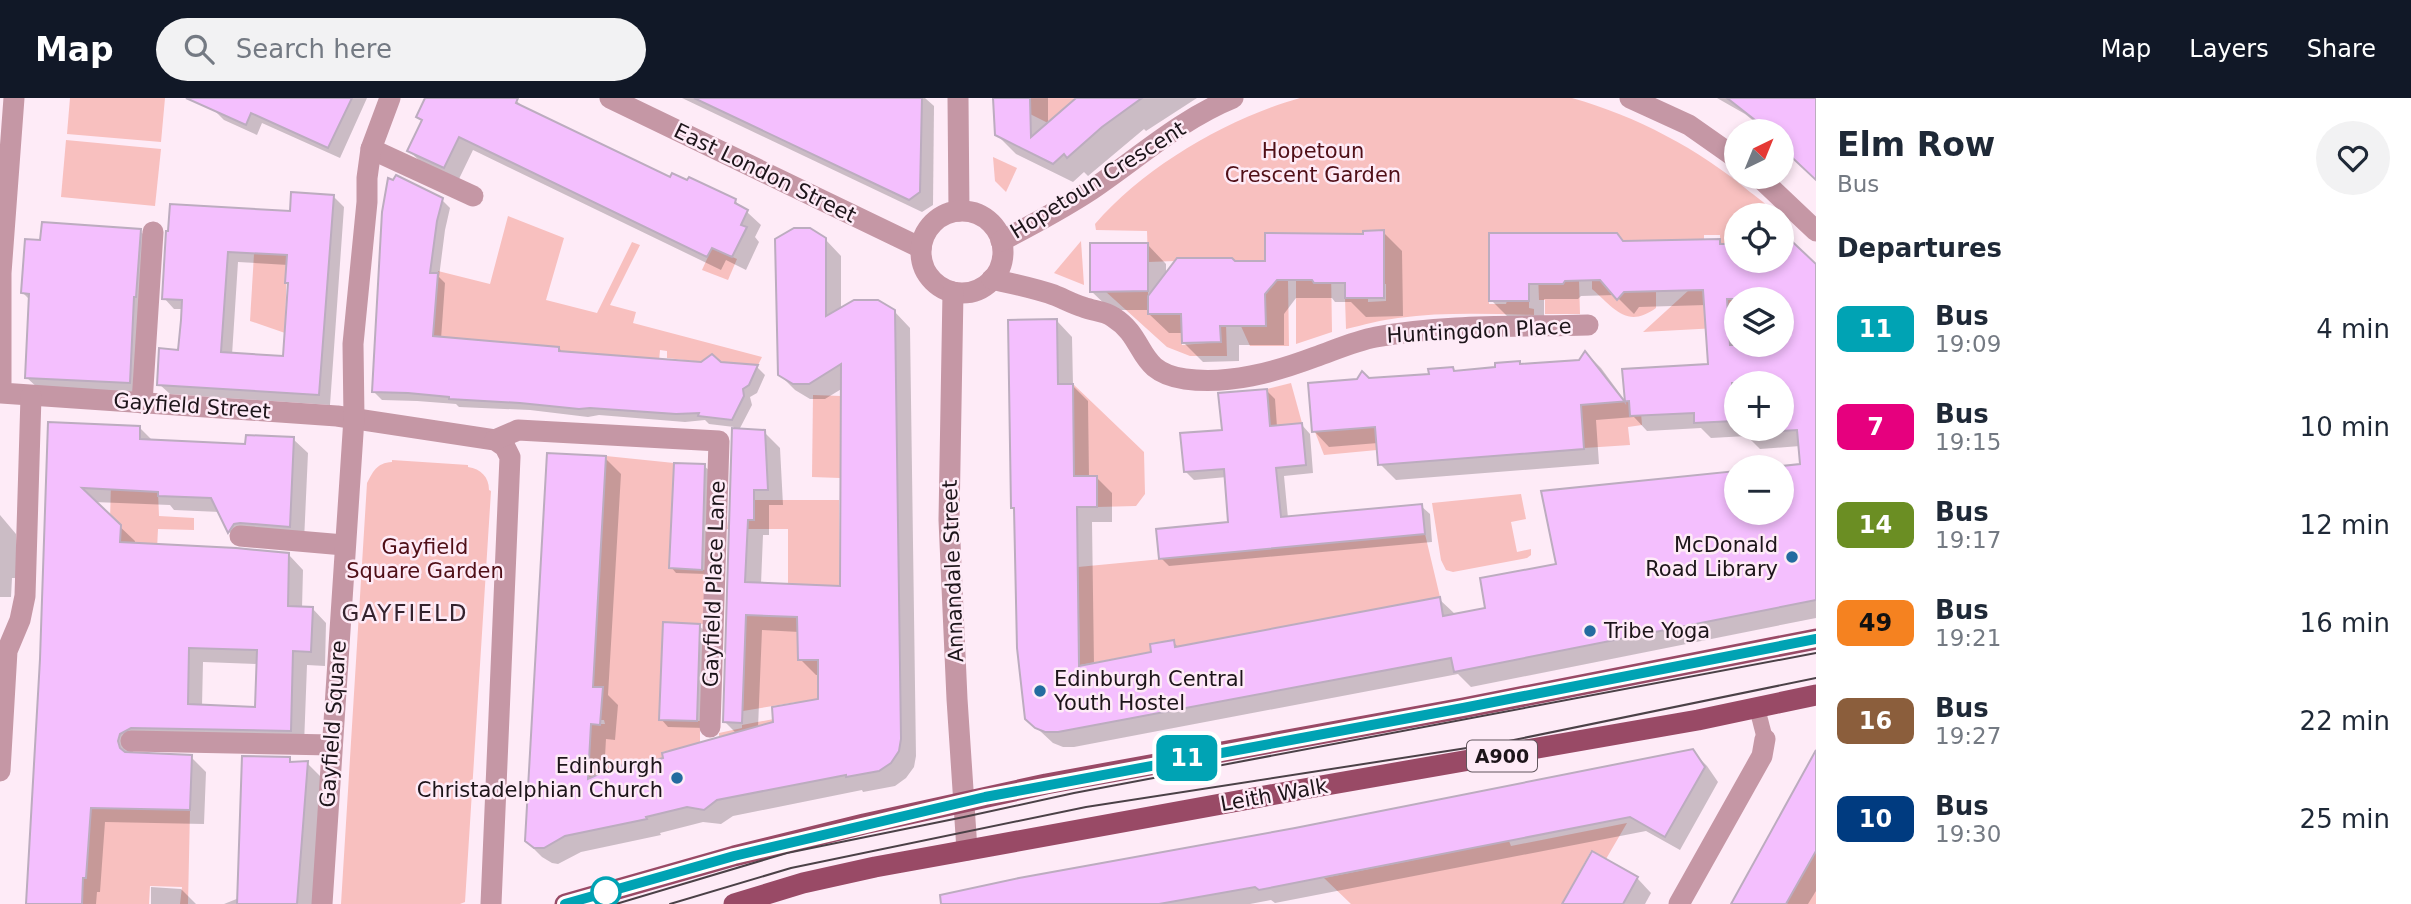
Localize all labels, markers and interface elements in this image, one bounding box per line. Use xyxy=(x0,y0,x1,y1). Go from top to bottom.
search box xyxy=(156,18,646,81)
text: Map xyxy=(35,30,114,69)
icon: search xyxy=(180,30,218,68)
text: Search here xyxy=(236,34,392,64)
text: Map xyxy=(2101,35,2151,63)
text: Layers xyxy=(2189,35,2269,63)
text: Share xyxy=(2307,35,2376,63)
street label: Hopetoun Crescent xyxy=(1006,116,1190,244)
street label: East London Street xyxy=(670,118,860,228)
north arrow xyxy=(1724,119,1794,189)
map controls xyxy=(1724,119,1794,525)
button: heart xyxy=(2316,121,2390,195)
text: Elm Row xyxy=(1837,125,1995,164)
park label: Hopetoun Crescent Garden xyxy=(1225,139,1401,187)
text: Bus xyxy=(1837,171,1879,197)
button: locate xyxy=(1724,203,1794,273)
text: Departures xyxy=(1837,233,2002,263)
button: layers xyxy=(1724,287,1794,357)
text: Bus xyxy=(1935,301,1989,331)
street label: Huntingdon Place xyxy=(1386,314,1572,348)
text: 4 min xyxy=(2316,314,2390,344)
text: 11 xyxy=(1859,315,1892,343)
text: 19:09 xyxy=(1935,331,2001,357)
button: + xyxy=(1724,371,1794,441)
street label: Gayfield Street xyxy=(113,389,271,423)
text: Bus xyxy=(1935,399,1989,429)
text: 10 min xyxy=(2300,412,2390,442)
text: 7 xyxy=(1867,413,1884,441)
text: 19:15 xyxy=(1935,429,2001,455)
button: − xyxy=(1724,455,1794,525)
street label: Annandale Street xyxy=(938,479,968,663)
street label: Gayfield Place Lane xyxy=(698,480,730,688)
text: Bus xyxy=(1935,497,1989,527)
text: 12 min xyxy=(2300,510,2390,540)
text: 14 xyxy=(1859,511,1892,539)
text: 19:17 xyxy=(1935,527,2001,553)
place label: McDonald Road Library xyxy=(1645,533,1778,581)
park label: Gayfield Square Garden xyxy=(346,535,504,583)
marker: McDonald Road Library xyxy=(1784,549,1800,565)
text: Bus xyxy=(1935,595,1989,625)
district label: GAYFIELD xyxy=(342,600,468,626)
text: 16 min xyxy=(2300,608,2390,638)
text: 49 xyxy=(1859,609,1892,637)
place label: Tribe Yoga xyxy=(1603,619,1710,643)
marker: Tribe Yoga xyxy=(1582,623,1598,639)
text: 19:21 xyxy=(1935,625,2001,651)
street label: Gayfield Square xyxy=(315,640,351,808)
place label: Edinburgh Central Youth Hostel xyxy=(1053,667,1244,715)
marker: Edinburgh Central Youth Hostel xyxy=(1032,683,1048,699)
text: Bus xyxy=(1935,693,1989,723)
text: 22 min xyxy=(2300,706,2390,736)
text: 16 xyxy=(1859,707,1892,735)
text: 19:27 xyxy=(1935,723,2001,749)
line badge: 11 xyxy=(1156,735,1218,781)
road number: A900 xyxy=(1467,740,1537,772)
text: 11 xyxy=(1170,744,1204,772)
place label: Edinburgh Christadelphian Church xyxy=(417,754,663,802)
marker: Edinburgh Christadelphian Church xyxy=(669,770,685,786)
street label: Leith Walk xyxy=(1218,774,1330,816)
text: Bus xyxy=(1935,791,1989,821)
text: 25 min xyxy=(2300,804,2390,834)
text: 10 xyxy=(1859,805,1892,833)
text: 19:30 xyxy=(1935,821,2001,847)
unlabelled marker xyxy=(591,877,621,904)

